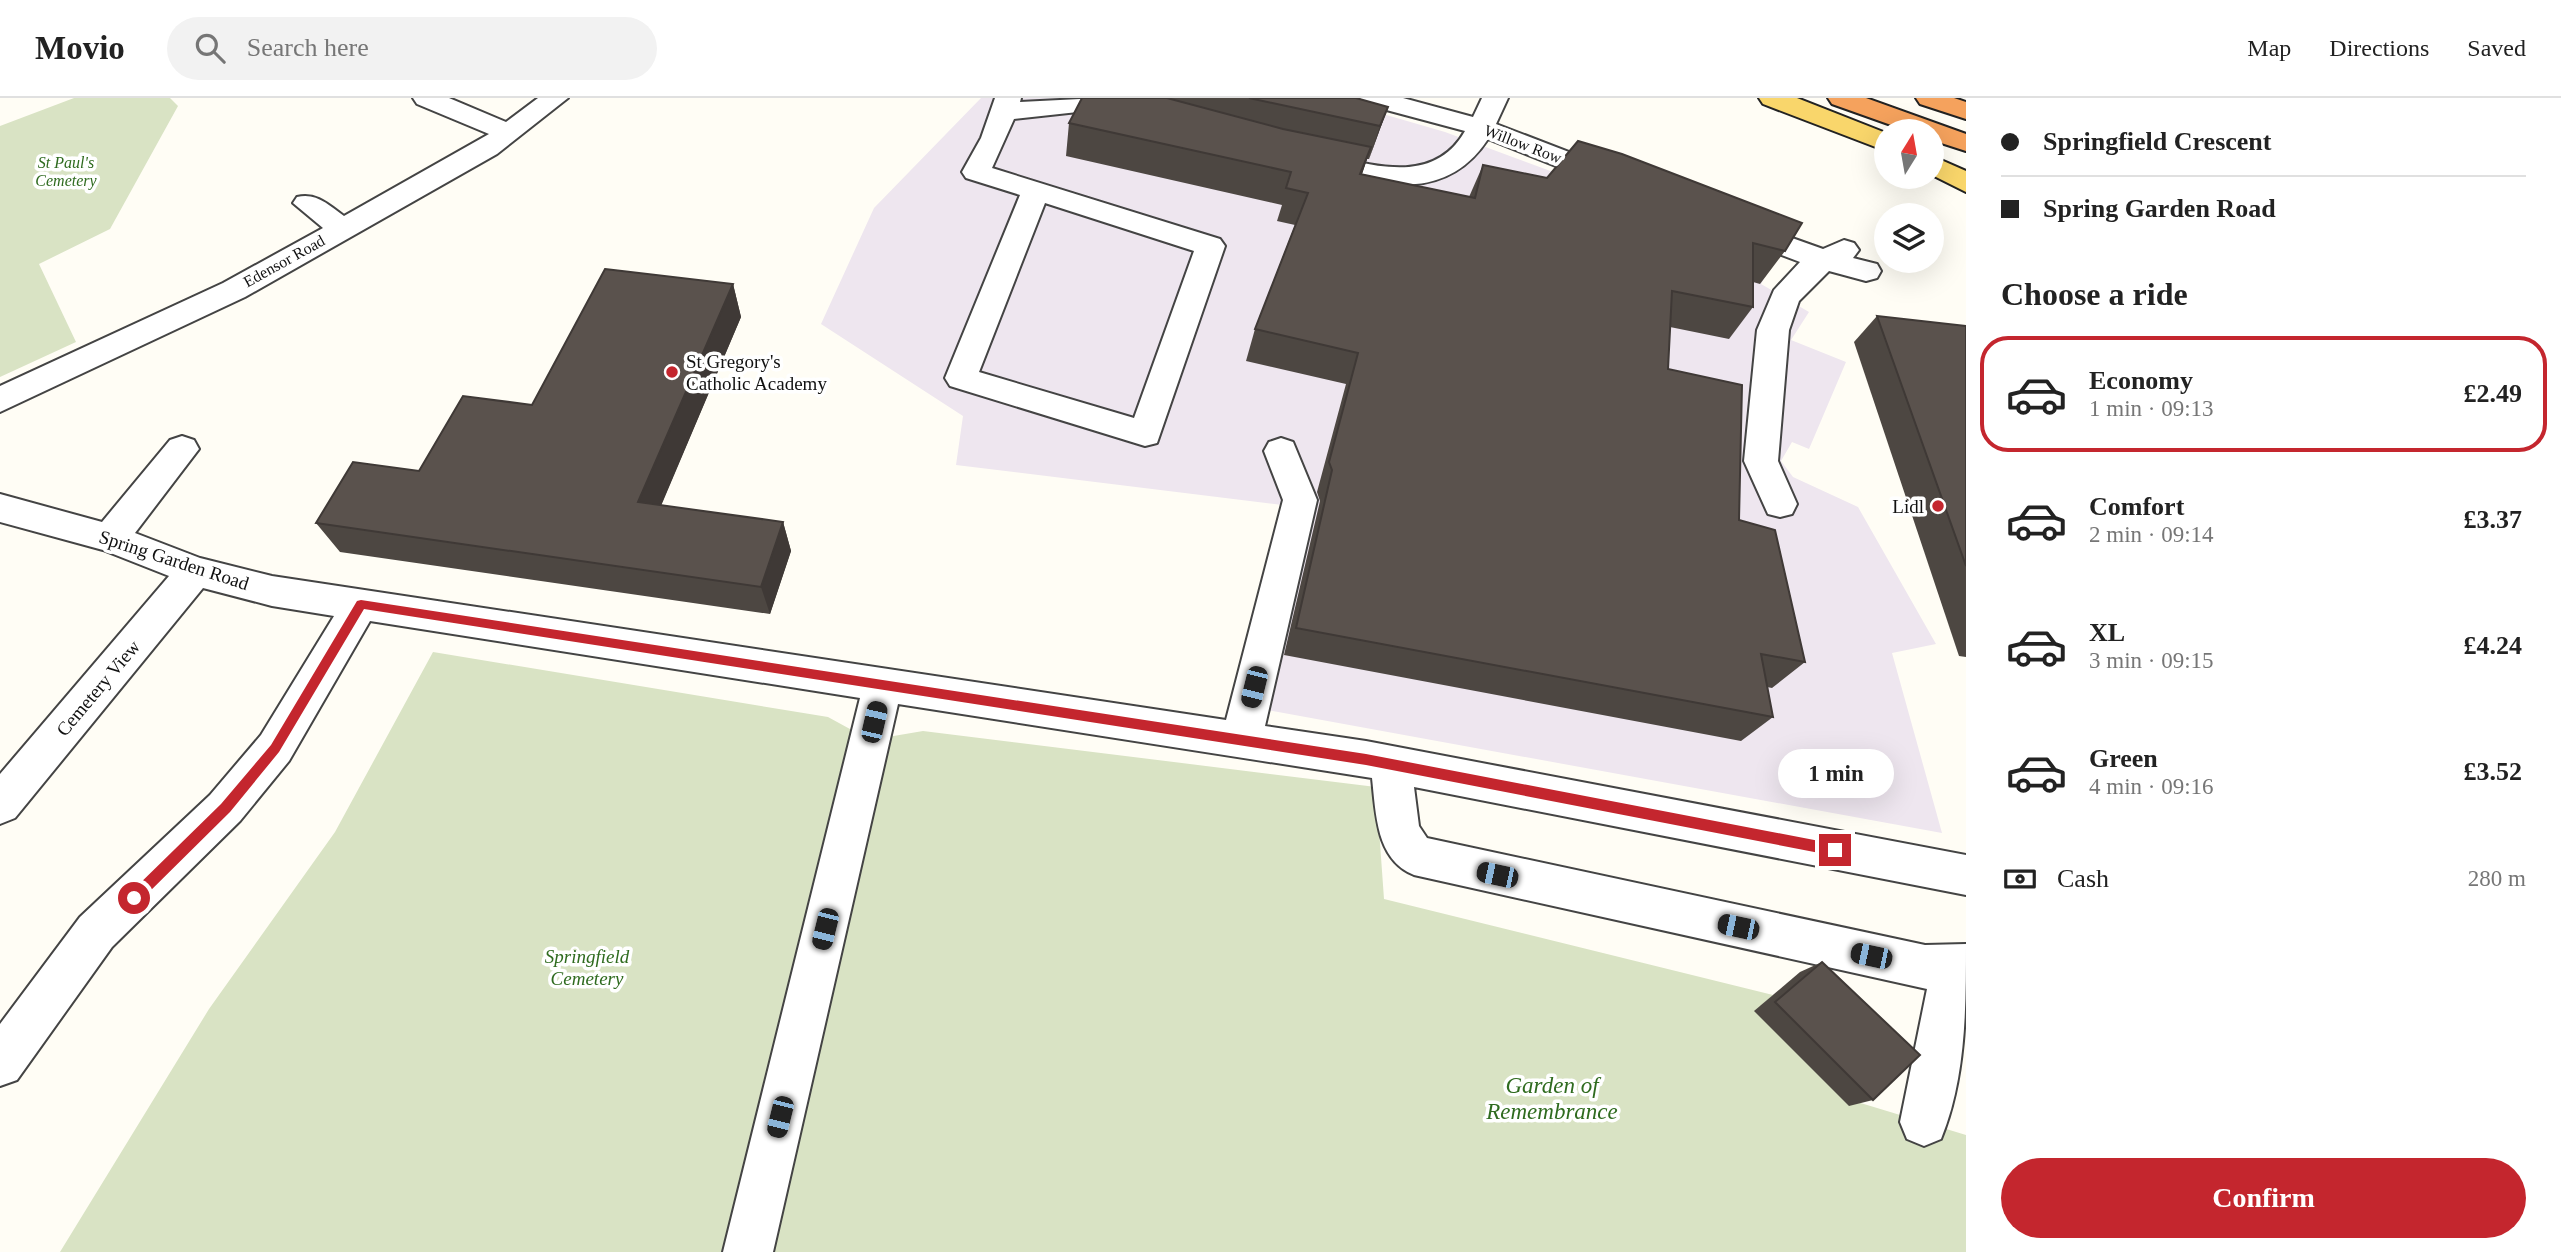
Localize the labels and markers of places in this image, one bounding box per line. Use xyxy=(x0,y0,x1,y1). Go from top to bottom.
place label: St Gregory's Catholic Academy xyxy=(686,351,827,394)
marker: St Gregory's Catholic Academy xyxy=(664,364,680,380)
place label: Lidl xyxy=(1892,496,1924,517)
marker: Lidl xyxy=(1930,498,1946,514)

